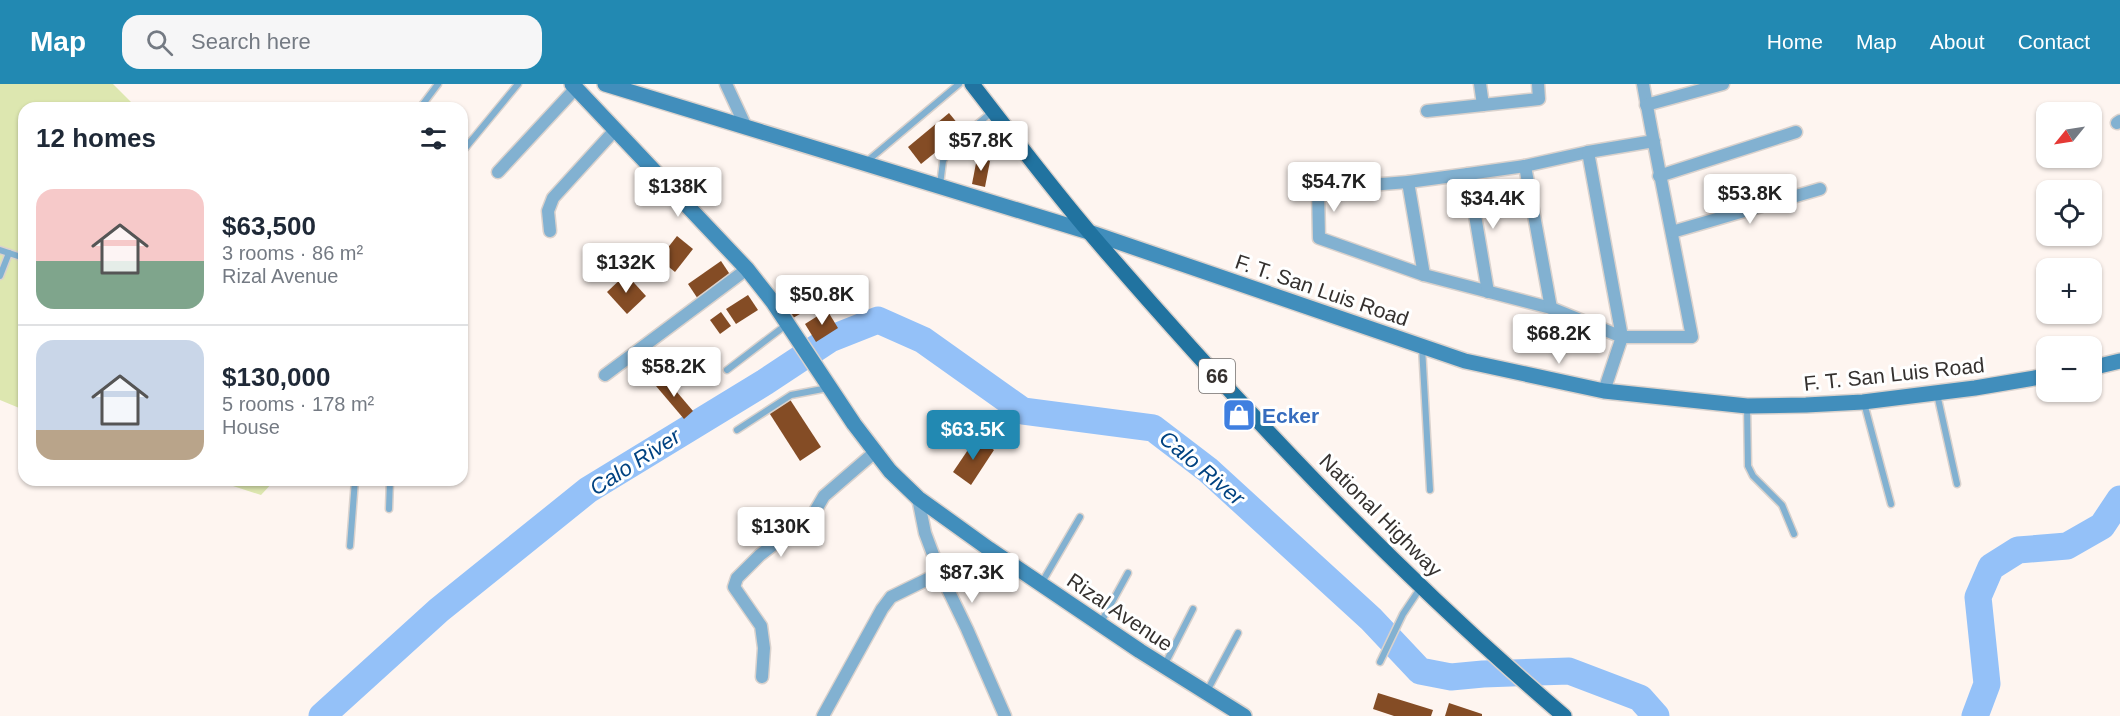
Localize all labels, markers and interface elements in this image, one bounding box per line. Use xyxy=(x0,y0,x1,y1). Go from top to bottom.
search box xyxy=(122,15,542,69)
text: Map xyxy=(30,26,86,57)
icon: search xyxy=(143,26,176,59)
text: Search here xyxy=(191,29,311,54)
text: Home xyxy=(1767,30,1823,53)
text: Map xyxy=(1856,30,1897,53)
text: About xyxy=(1930,30,1985,53)
text: Contact xyxy=(2018,30,2090,53)
north arrow xyxy=(2036,102,2102,168)
map controls xyxy=(2036,102,2102,402)
pin: $57.8K xyxy=(932,121,1030,172)
icon: filters xyxy=(417,122,450,155)
text: 12 homes xyxy=(36,123,156,153)
text: $57.8K xyxy=(949,129,1013,151)
pin: $54.7K xyxy=(1285,162,1383,213)
pin: $138K xyxy=(636,167,720,218)
text: $54.7K xyxy=(1302,170,1366,192)
pin: $53.8K xyxy=(1701,174,1799,225)
text: $138K xyxy=(649,175,707,197)
pin: $34.4K xyxy=(1444,179,1542,230)
button: locate xyxy=(2036,180,2102,246)
text: $53.8K xyxy=(1718,182,1782,204)
text: $34.4K xyxy=(1461,187,1525,209)
text: $63,500 xyxy=(222,211,316,241)
icon: home xyxy=(84,213,156,285)
text: 3 rooms · 86 m² xyxy=(222,242,363,264)
pin: $132K xyxy=(584,243,668,294)
street label: F. T. San Luis Road xyxy=(1232,250,1412,330)
text: $132K xyxy=(597,251,655,273)
button: + xyxy=(2036,258,2102,324)
text: Rizal Avenue xyxy=(222,265,338,287)
pin: $50.8K xyxy=(773,275,871,326)
text: $50.8K xyxy=(790,283,854,305)
pin: $68.2K xyxy=(1510,314,1608,365)
text: $68.2K xyxy=(1527,322,1591,344)
button: − xyxy=(2036,336,2102,402)
pin: $58.2K xyxy=(625,347,723,398)
street label: F. T. San Luis Road xyxy=(1802,353,1986,395)
text: $58.2K xyxy=(642,355,706,377)
road number: 66 xyxy=(1199,359,1235,393)
text: $130,000 xyxy=(222,362,330,392)
icon: home xyxy=(84,364,156,436)
text: 5 rooms · 178 m² xyxy=(222,393,374,415)
shop icon: Ecker xyxy=(1221,397,1257,433)
place label: Ecker xyxy=(1262,404,1319,427)
pin: $63.5K xyxy=(924,410,1022,461)
text: House xyxy=(222,416,280,438)
text: $63.5K xyxy=(941,418,1005,440)
water label: Calo River xyxy=(585,423,686,500)
water label: Calo River xyxy=(1155,425,1251,512)
street label: National Highway xyxy=(1315,449,1447,581)
pin: $130K xyxy=(739,507,823,558)
text: $130K xyxy=(752,515,810,537)
pin: $87.3K xyxy=(923,553,1021,604)
text: $87.3K xyxy=(940,561,1004,583)
street label: Rizal Avenue xyxy=(1063,568,1177,656)

